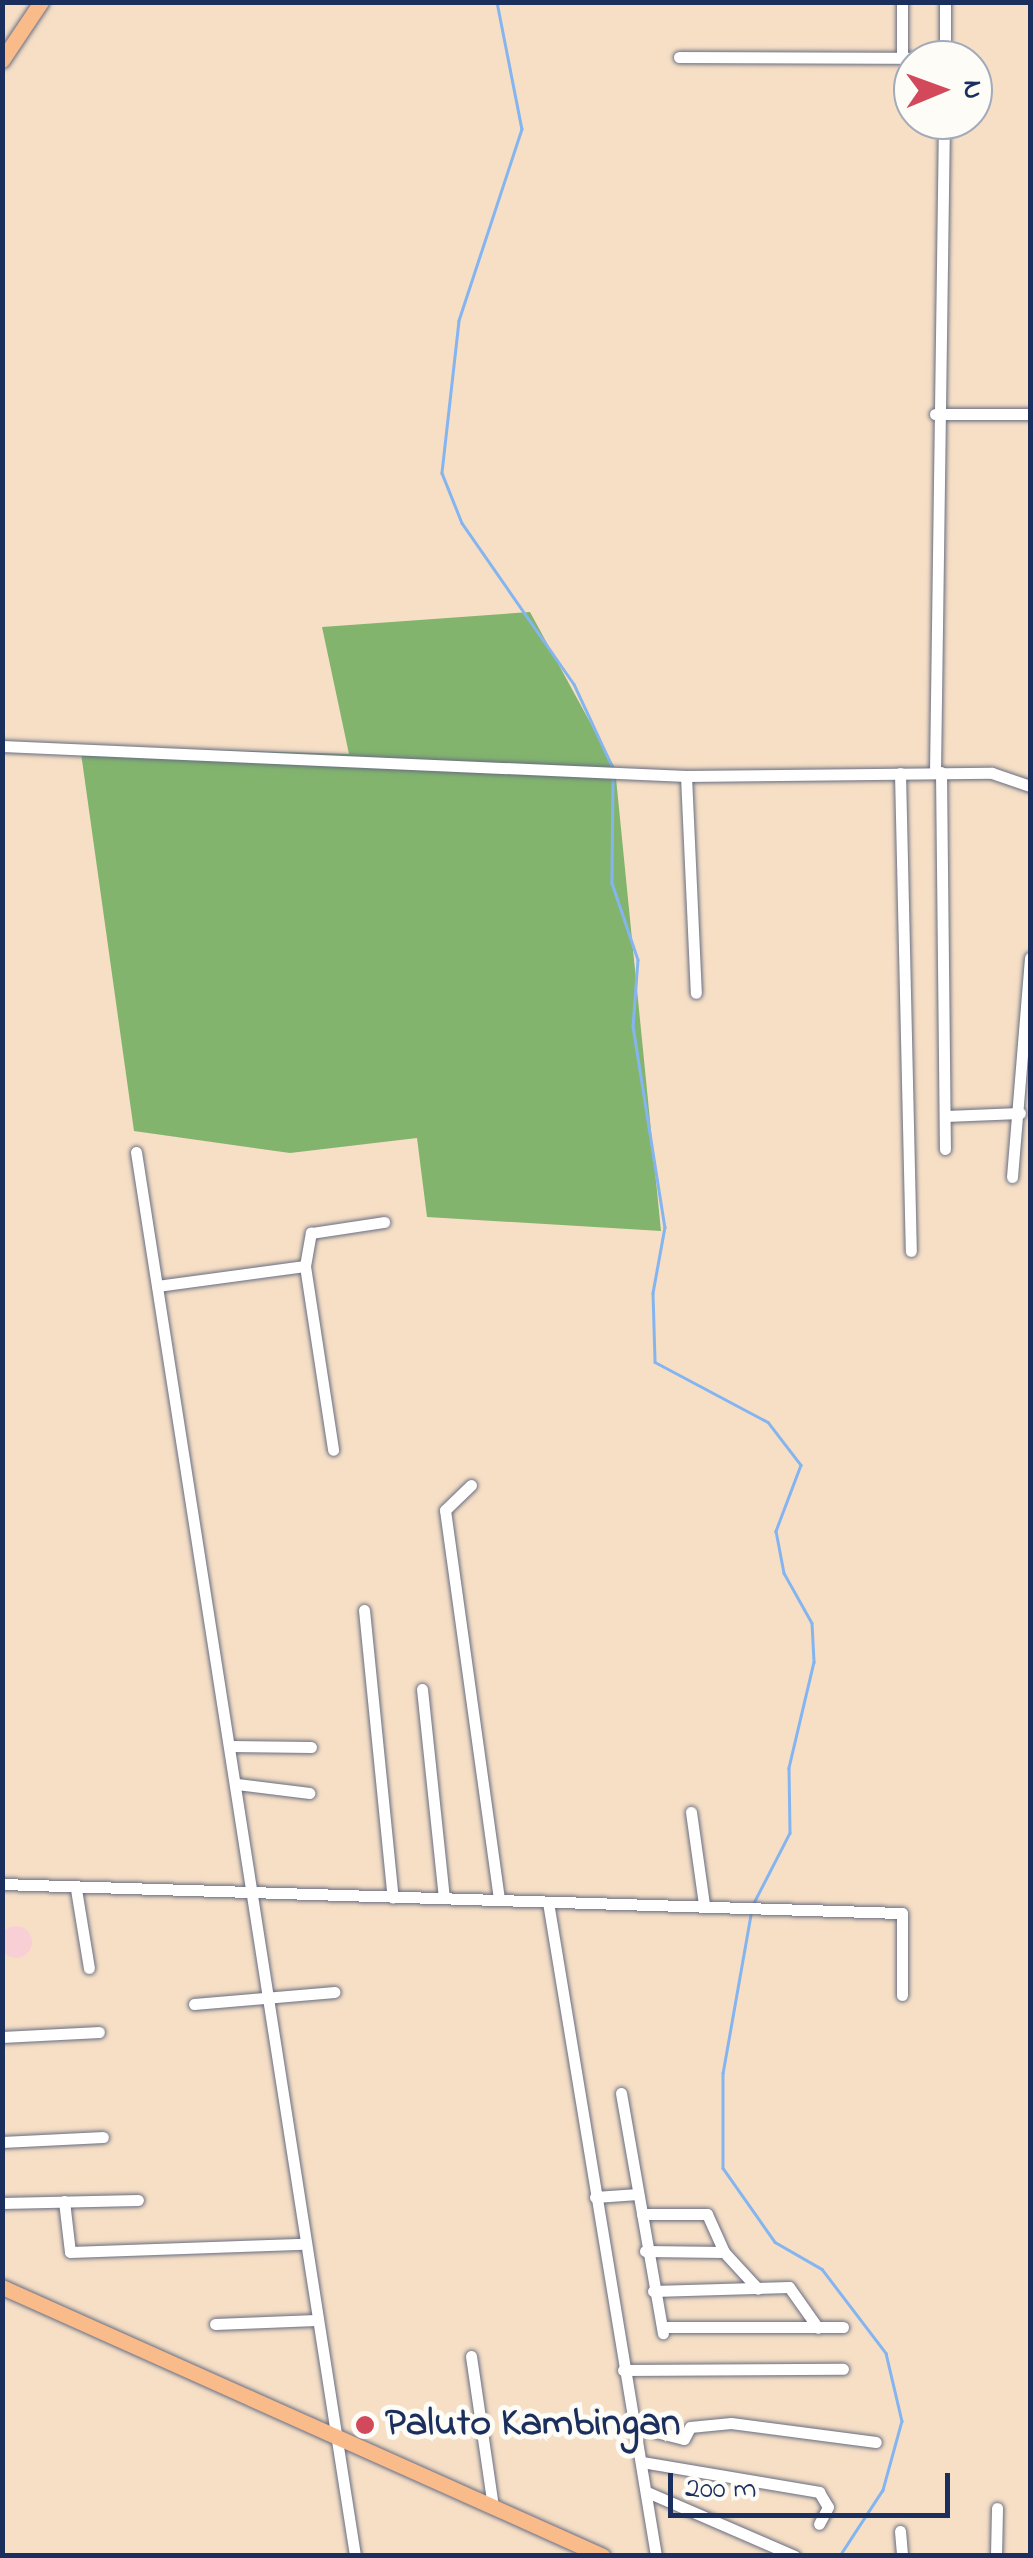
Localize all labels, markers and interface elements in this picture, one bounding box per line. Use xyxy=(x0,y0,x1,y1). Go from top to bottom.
north arrow xyxy=(893,40,993,140)
text: N xyxy=(951,80,992,99)
place label: Paluto Kambingan xyxy=(385,2401,680,2449)
marker: Paluto Kambingan xyxy=(354,2414,376,2436)
scale bar xyxy=(673,2453,956,2515)
text: 200 m xyxy=(685,2468,757,2512)

